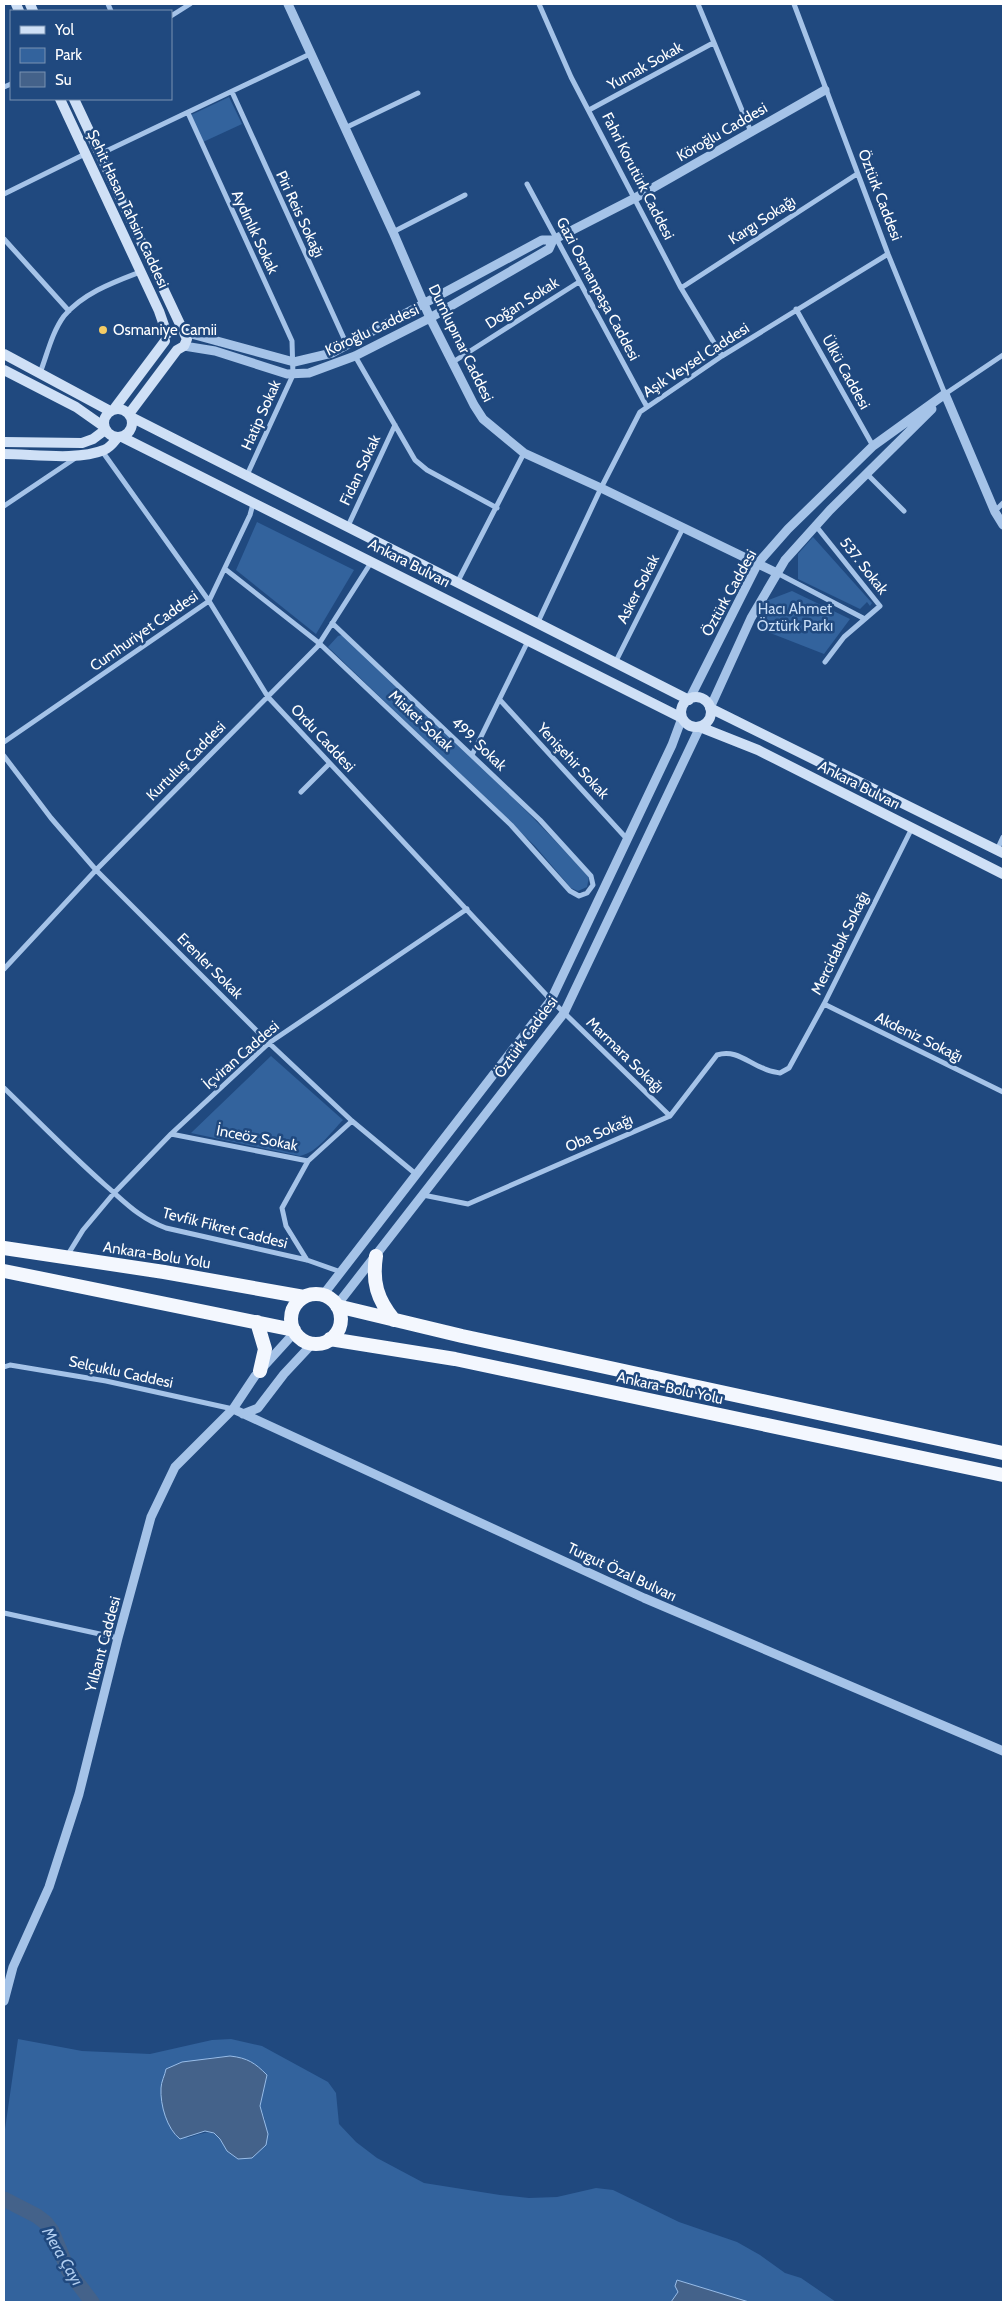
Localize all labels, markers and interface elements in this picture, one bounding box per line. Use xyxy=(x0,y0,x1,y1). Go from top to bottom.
legend xyxy=(10,10,172,100)
text: Yol xyxy=(54,21,74,39)
street label: Yumak Sokak xyxy=(603,38,686,95)
text: Park xyxy=(55,46,82,64)
text: Su xyxy=(55,71,72,89)
street label: Köroğlu Caddesi xyxy=(674,99,770,165)
street label: Fahri Korutürk Caddesi xyxy=(598,109,678,243)
street label: Şehit Hasan Tahsin Caddesi xyxy=(83,127,173,291)
street label: Öztürk Caddesi xyxy=(854,147,906,243)
street label: Piri Reis Sokağı xyxy=(272,168,328,260)
street label: Aydınlık Sokak xyxy=(228,187,282,277)
street label: Kargı Sokağı xyxy=(725,192,799,248)
street label: Gazi Osmanpaşa Caddesi xyxy=(553,214,643,364)
street label: Doğan Sokak xyxy=(482,273,562,333)
street label: Dumlupınar Caddesi xyxy=(425,281,497,405)
street label: Köroğlu Caddesi xyxy=(322,300,422,360)
street label: Aşık Veysel Caddesi xyxy=(639,319,753,401)
place label: Osmaniye Camii xyxy=(113,321,217,339)
marker: Osmaniye Camii xyxy=(97,324,109,336)
street label: Ülkü Caddesi xyxy=(818,332,874,412)
street label: Hatip Sokak xyxy=(238,377,285,453)
street label: Fidan Sokak xyxy=(336,432,384,508)
street label: 537. Sokak xyxy=(836,534,892,598)
street label: Ankara Bulvarı xyxy=(365,535,453,591)
street label: Öztürk Caddesi xyxy=(698,546,760,640)
street label: Asker Sokak xyxy=(613,551,663,627)
street label: Cumhuriyet Caddesi xyxy=(87,587,201,675)
park label: Hacı Ahmet Öztürk Parkı xyxy=(757,600,833,635)
street label: Misket Sokak xyxy=(385,687,457,756)
street label: Ordu Caddesi xyxy=(287,701,359,775)
street label: 499. Sokak xyxy=(448,713,510,775)
street label: Kurtuluş Caddesi xyxy=(143,718,229,804)
street label: Yenişehir Sokak xyxy=(533,719,613,803)
street label: Ankara Bulvarı xyxy=(815,757,903,813)
street label: Mercidabık Sokağı xyxy=(807,888,873,998)
street label: Erenler Sokak xyxy=(173,929,247,1003)
street label: Öztürk Caddesi xyxy=(490,993,562,1081)
street label: Akdeniz Sokağı xyxy=(872,1008,966,1066)
street label: Marmara Sokağı xyxy=(582,1013,668,1097)
street label: İçviran Caddesi xyxy=(199,1016,283,1093)
street label: Oba Sokağı xyxy=(563,1110,635,1156)
street label: İnceöz Sokak xyxy=(215,1120,300,1155)
street label: Tevfik Fikret Caddesi xyxy=(160,1204,290,1252)
street label: Ankara-Bolu Yolu xyxy=(102,1238,212,1272)
street label: Selçuklu Caddesi xyxy=(67,1352,175,1392)
street label: Ankara-Bolu Yolu xyxy=(615,1368,725,1408)
street label: Turgut Özal Bulvarı xyxy=(565,1539,679,1605)
street label: Yılbant Caddesi xyxy=(81,1594,124,1695)
water label: Mera Çayı xyxy=(38,2223,87,2289)

